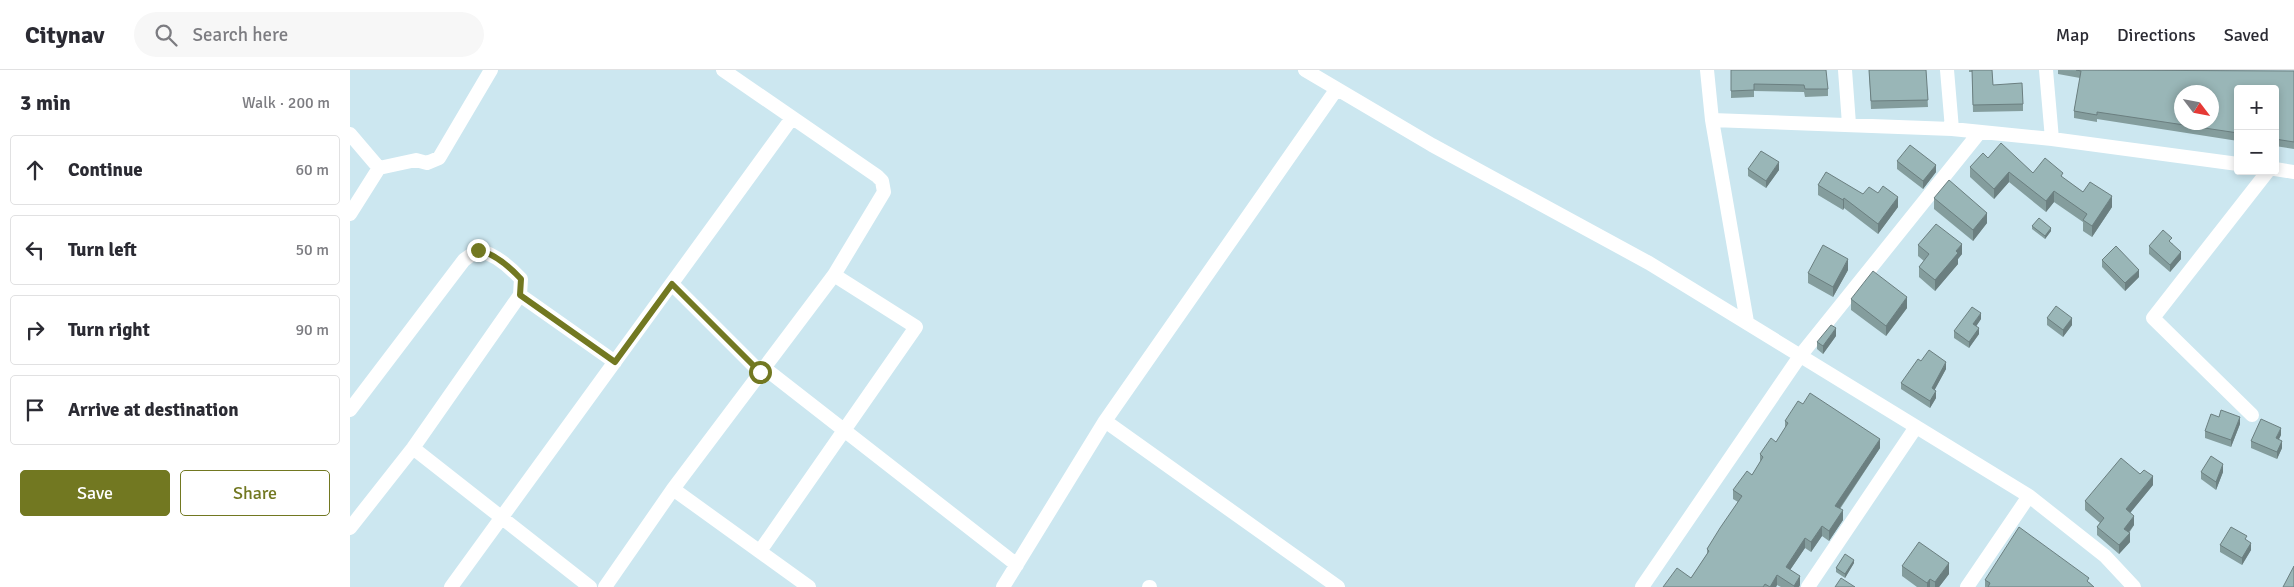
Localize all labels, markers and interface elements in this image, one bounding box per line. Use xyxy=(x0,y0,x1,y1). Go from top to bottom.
search box xyxy=(134,12,484,57)
text: Citynav xyxy=(25,20,104,50)
icon: search xyxy=(152,21,180,49)
text: Search here xyxy=(192,23,288,47)
text: Map xyxy=(2056,24,2089,46)
text: Directions xyxy=(2117,24,2196,46)
text: Saved xyxy=(2224,24,2269,46)
north arrow xyxy=(2174,85,2219,130)
map controls xyxy=(2234,85,2279,175)
button: + xyxy=(2234,85,2279,130)
text: 3 min xyxy=(20,90,71,116)
text: Walk · 200 m xyxy=(242,93,330,113)
button: − xyxy=(2234,130,2279,175)
icon: ahead xyxy=(21,156,49,184)
text: Continue xyxy=(68,158,143,182)
text: 60 m xyxy=(295,160,329,180)
icon: left xyxy=(21,236,49,264)
text: Turn left xyxy=(68,238,137,262)
route end xyxy=(467,239,490,262)
text: 50 m xyxy=(295,240,329,260)
icon: right xyxy=(21,316,49,344)
text: Turn right xyxy=(68,318,150,342)
text: 90 m xyxy=(295,320,329,340)
route start xyxy=(749,361,772,384)
icon: arrive xyxy=(21,396,49,424)
text: Arrive at destination xyxy=(68,398,239,422)
button: Save xyxy=(20,470,170,516)
button: Share xyxy=(180,470,330,516)

